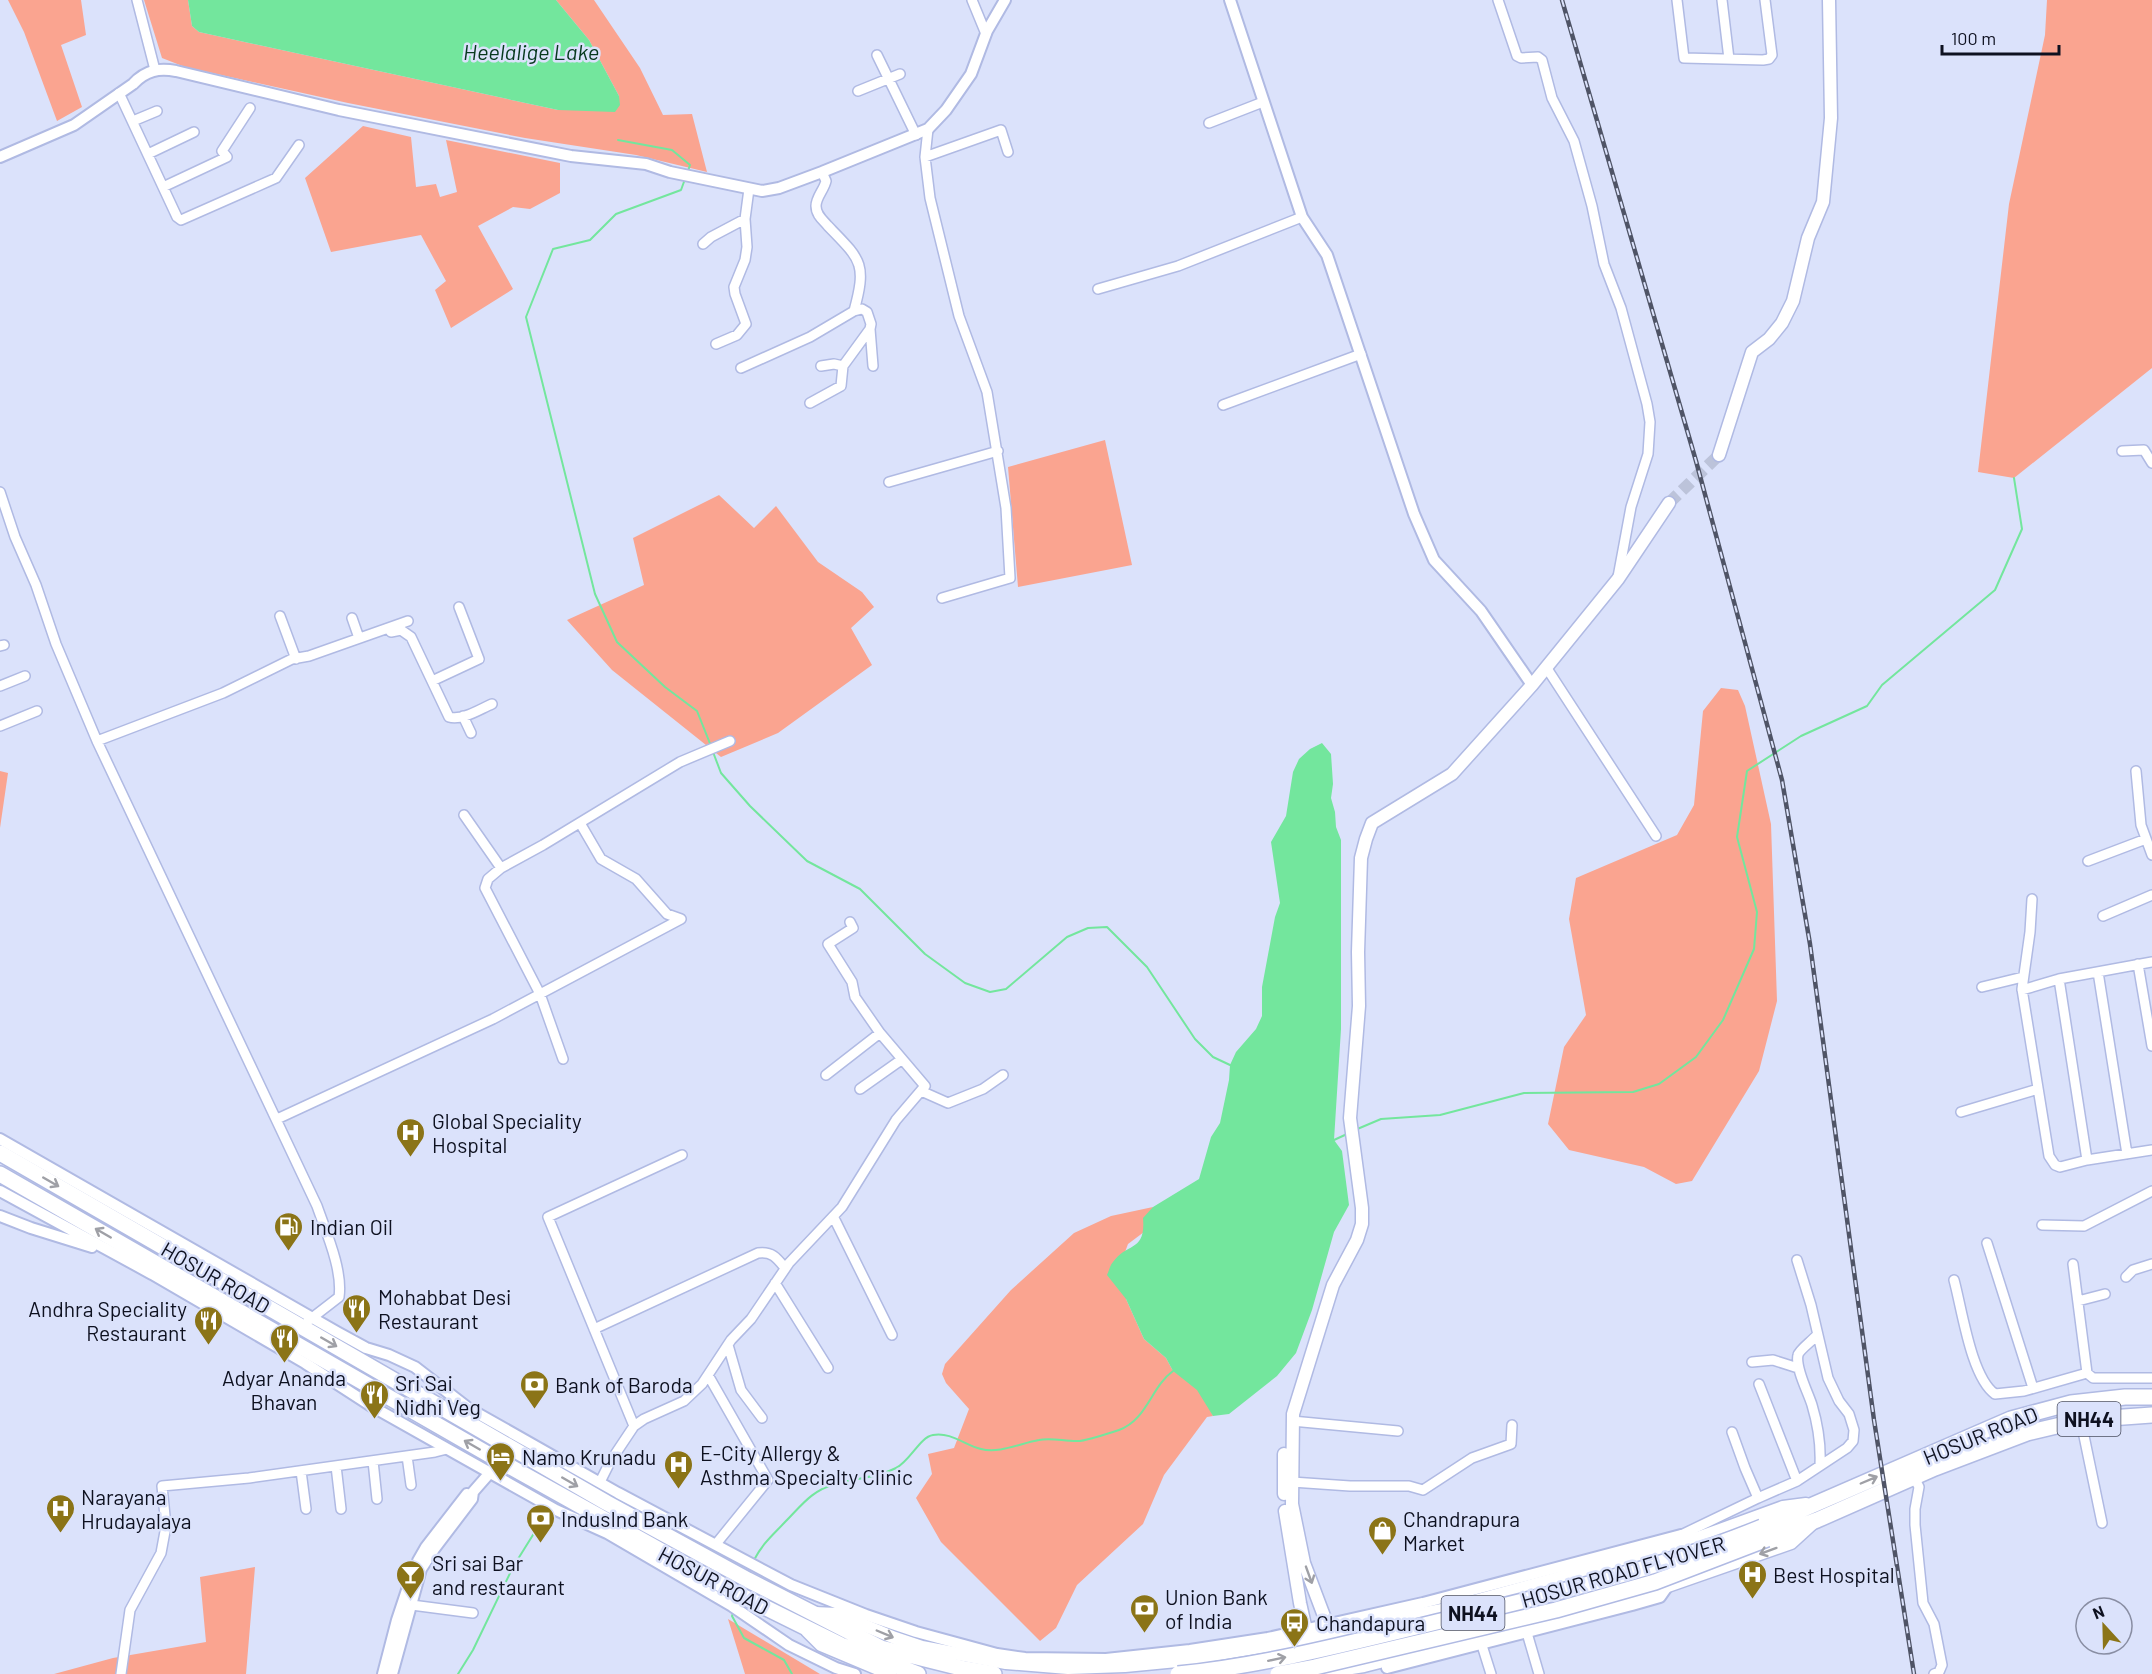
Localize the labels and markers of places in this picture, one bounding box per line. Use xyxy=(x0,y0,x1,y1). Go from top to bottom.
place label: Global Speciality Hospital xyxy=(432,1108,582,1157)
hospital icon: Global Speciality Hospital xyxy=(395,1116,427,1158)
fuel station icon: Indian Oil xyxy=(273,1210,305,1252)
place label: Indian Oil xyxy=(310,1214,393,1239)
place label: Mohabbat Desi Restaurant xyxy=(378,1284,511,1333)
restaurant icon: Mohabbat Desi Restaurant xyxy=(341,1292,373,1334)
place label: Andhra Speciality Restaurant xyxy=(28,1296,187,1345)
restaurant icon: Andhra Speciality Restaurant xyxy=(192,1304,224,1346)
restaurant icon: Adyar Ananda Bhavan xyxy=(268,1322,300,1364)
place label: Adyar Ananda Bhavan xyxy=(222,1365,346,1414)
bank icon: Bank of Baroda xyxy=(518,1368,550,1410)
place label: Sri Sai Nidhi Veg xyxy=(395,1370,481,1419)
place label: Bank of Baroda xyxy=(555,1372,693,1397)
restaurant icon: Sri Sai Nidhi Veg xyxy=(358,1378,390,1420)
hotel icon: Namo Krunadu xyxy=(485,1440,517,1482)
place label: E-City Allergy & Asthma Specialty Clinic xyxy=(700,1440,913,1489)
place label: Namo Krunadu xyxy=(522,1444,656,1469)
hospital icon: E-City Allergy & Asthma Specialty Clinic xyxy=(663,1448,695,1490)
place label: Narayana Hrudayalaya xyxy=(81,1484,192,1533)
hospital icon: Narayana Hrudayalaya xyxy=(44,1492,76,1534)
bank icon: IndusInd Bank xyxy=(524,1502,556,1544)
place label: IndusInd Bank xyxy=(561,1506,688,1531)
place label: Chandrapura Market xyxy=(1403,1506,1520,1555)
shop icon: Chandrapura Market xyxy=(1366,1514,1398,1556)
place label: Sri sai Bar and restaurant xyxy=(432,1550,565,1599)
bar icon: Sri sai Bar and restaurant xyxy=(395,1558,427,1600)
hospital icon: Best Hospital xyxy=(1736,1558,1768,1600)
place label: Best Hospital xyxy=(1773,1562,1895,1587)
place label: Union Bank of India xyxy=(1165,1584,1268,1633)
bank icon: Union Bank of India xyxy=(1128,1592,1160,1634)
bus stop icon: Chandapura xyxy=(1279,1606,1311,1648)
place label: Chandapura xyxy=(1316,1610,1425,1635)

